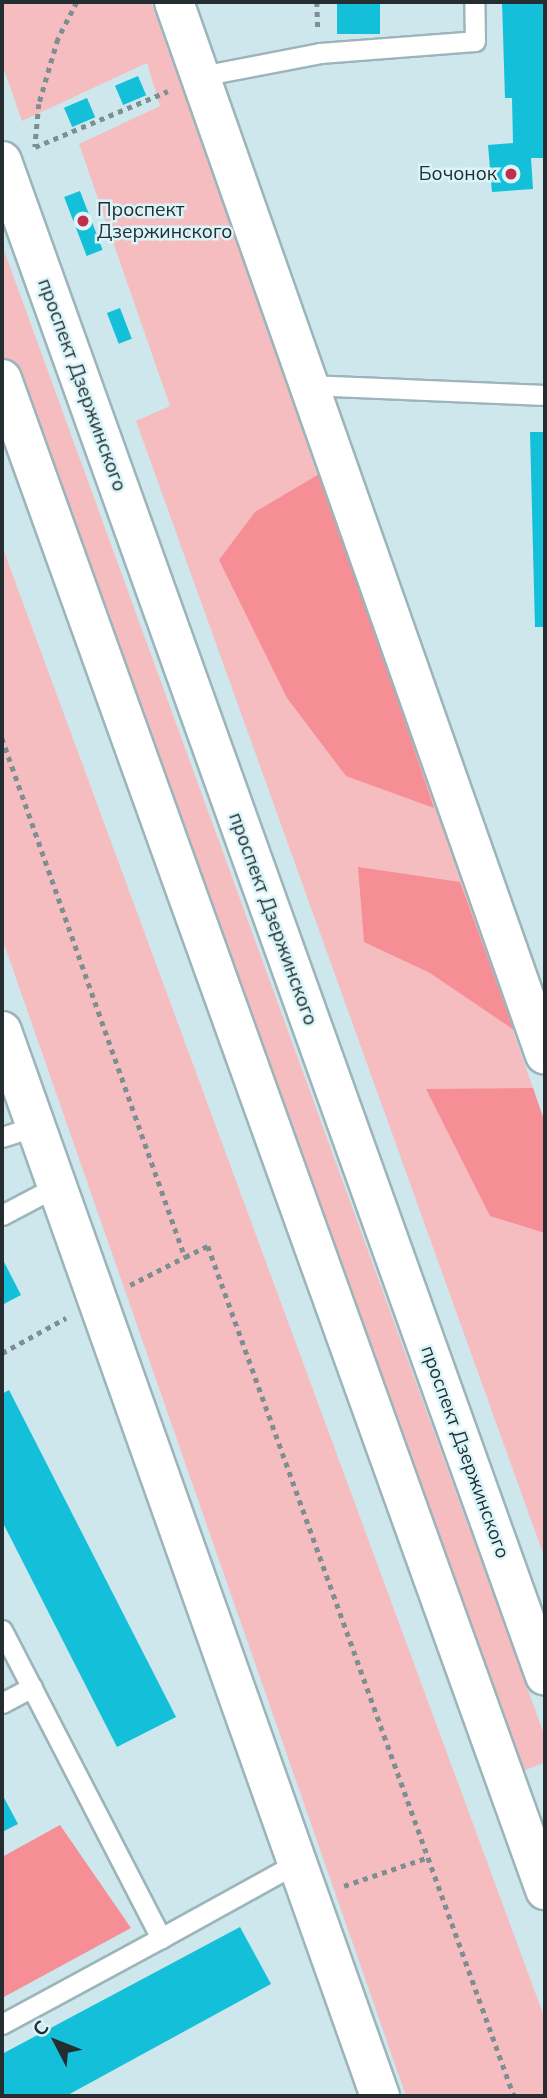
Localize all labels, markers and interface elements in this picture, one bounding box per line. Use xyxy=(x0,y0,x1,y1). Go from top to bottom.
place label: Бочонок xyxy=(419,163,497,185)
marker: Бочонок xyxy=(503,166,519,182)
place label: Проспект Дзержинского xyxy=(97,199,232,243)
marker: Проспект Дзержинского xyxy=(75,213,91,229)
street label: проспект Дзержинского xyxy=(33,276,131,494)
street label: проспект Дзержинского xyxy=(224,810,322,1028)
street label: проспект Дзержинского xyxy=(416,1343,514,1561)
north arrow xyxy=(21,2007,91,2077)
text: С xyxy=(27,2015,54,2041)

